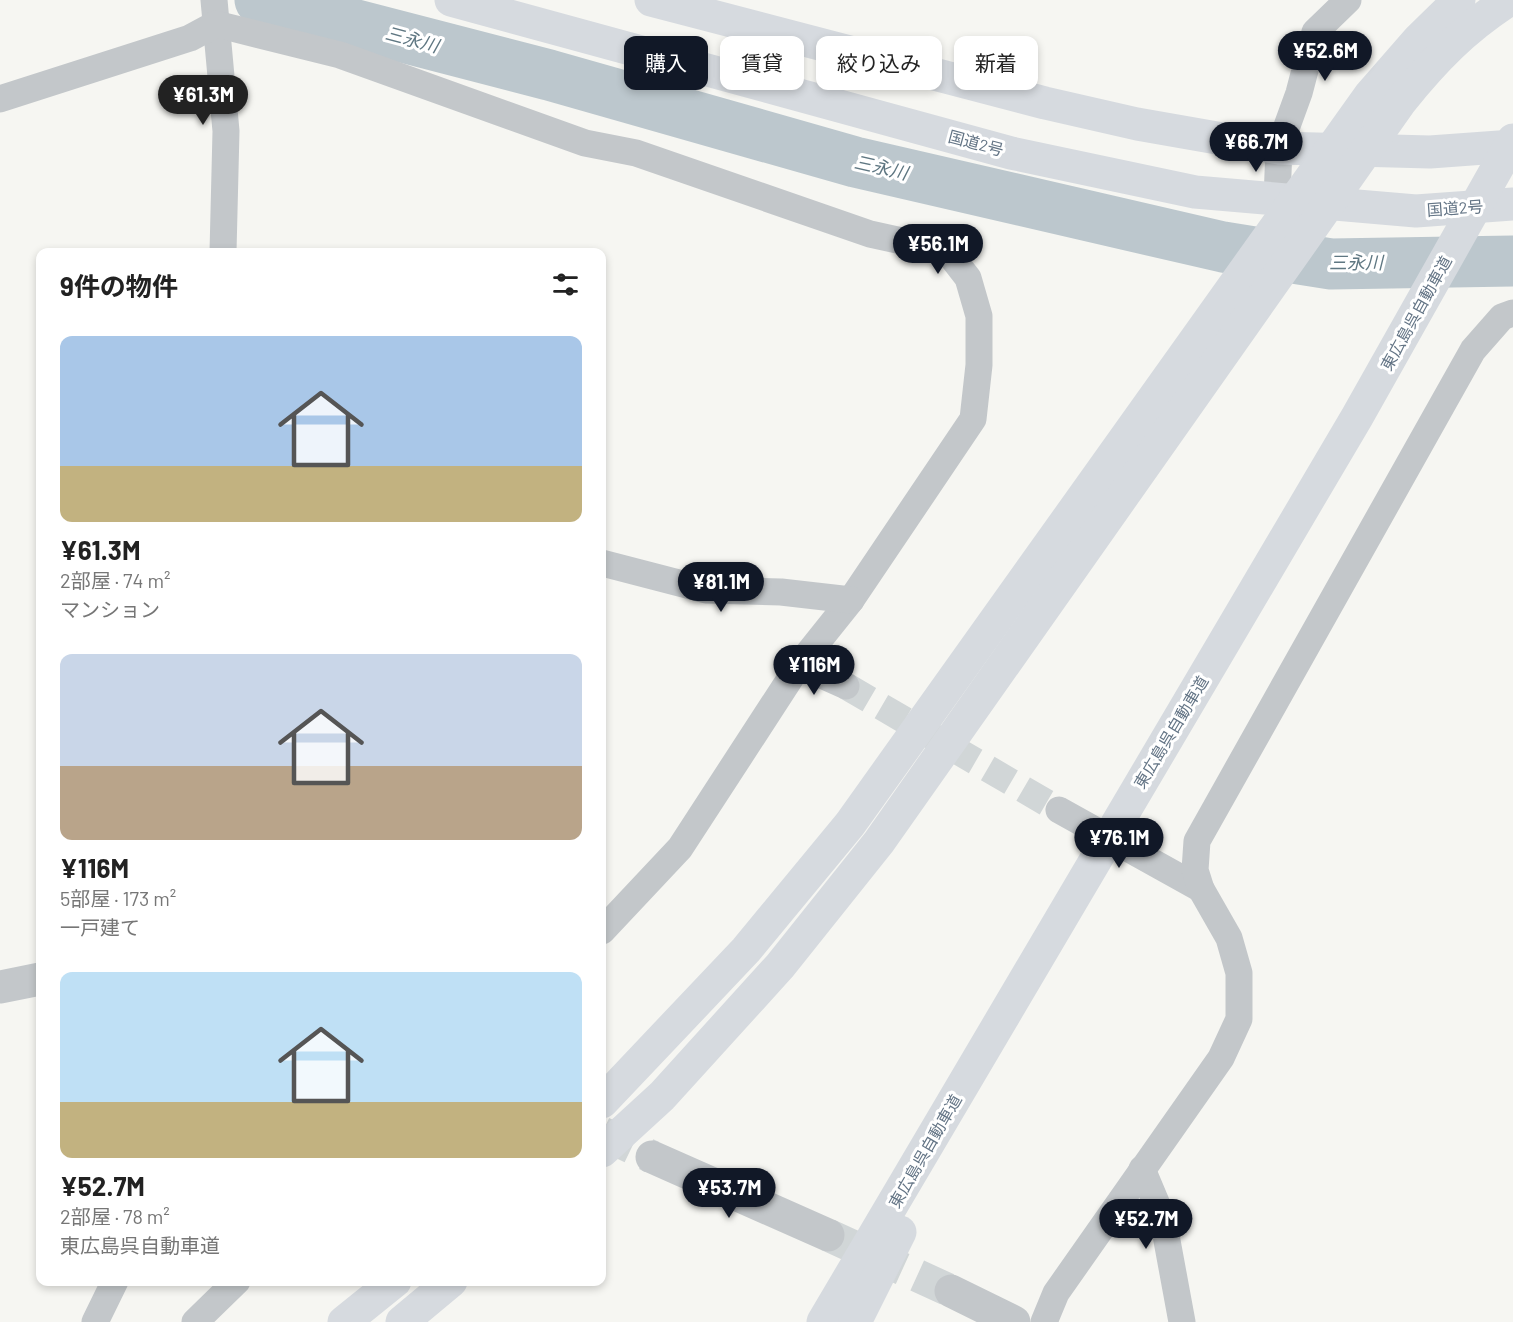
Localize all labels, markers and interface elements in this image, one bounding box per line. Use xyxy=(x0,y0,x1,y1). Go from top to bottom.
water label: 三永川 xyxy=(383,21,443,57)
pin: ¥52.6M xyxy=(1276,31,1374,82)
chip: 購入 xyxy=(624,36,708,90)
chip: 賃貸 xyxy=(720,36,804,90)
chip: 絞り込み xyxy=(816,36,942,90)
chip: 新着 xyxy=(954,36,1038,90)
text: ¥52.6M xyxy=(1292,38,1358,62)
pin: ¥61.3M xyxy=(154,75,252,126)
text: ¥61.3M xyxy=(172,82,234,106)
pin: ¥66.7M xyxy=(1207,122,1305,173)
street label: 国道2号 xyxy=(946,126,1006,159)
text: ¥66.7M xyxy=(1224,129,1288,153)
water label: 三永川 xyxy=(852,150,912,184)
street label: 国道2号 xyxy=(1426,196,1484,219)
pin: ¥56.1M xyxy=(889,224,987,275)
text: ¥56.1M xyxy=(907,231,969,255)
water label: 三永川 xyxy=(1329,251,1385,273)
street label: 東広島呉自動車道 xyxy=(1376,252,1455,373)
icon: filters xyxy=(549,268,582,301)
text: 9件の物件 xyxy=(60,270,178,301)
icon: home xyxy=(267,375,375,483)
text: ¥61.3M xyxy=(60,534,140,565)
pin: ¥81.1M xyxy=(672,562,770,613)
text: 2部屋 · 74 m² xyxy=(60,568,170,592)
text: ¥81.1M xyxy=(692,569,750,593)
text: マンション xyxy=(60,597,160,621)
pin: ¥116M xyxy=(772,645,856,696)
text: ¥116M xyxy=(787,652,841,676)
street label: 東広島呉自動車道 xyxy=(1129,672,1212,792)
icon: home xyxy=(267,693,375,801)
pin: ¥76.1M xyxy=(1070,818,1168,869)
text: ¥76.1M xyxy=(1088,825,1150,849)
text: ¥116M xyxy=(60,852,129,883)
text: 5部屋 · 173 m² xyxy=(60,886,176,910)
text: 一戸建て xyxy=(60,915,140,939)
icon: home xyxy=(267,1011,375,1119)
street label: 東広島呉自動車道 xyxy=(884,1091,965,1211)
pin: ¥53.7M xyxy=(680,1168,778,1219)
text: ¥52.7M xyxy=(60,1170,145,1201)
text: ¥53.7M xyxy=(697,1175,761,1199)
pin: ¥52.7M xyxy=(1097,1199,1195,1250)
text: 2部屋 · 78 m² xyxy=(60,1204,170,1228)
text: ¥52.7M xyxy=(1113,1206,1179,1230)
text: 東広島呉自動車道 xyxy=(60,1233,220,1257)

